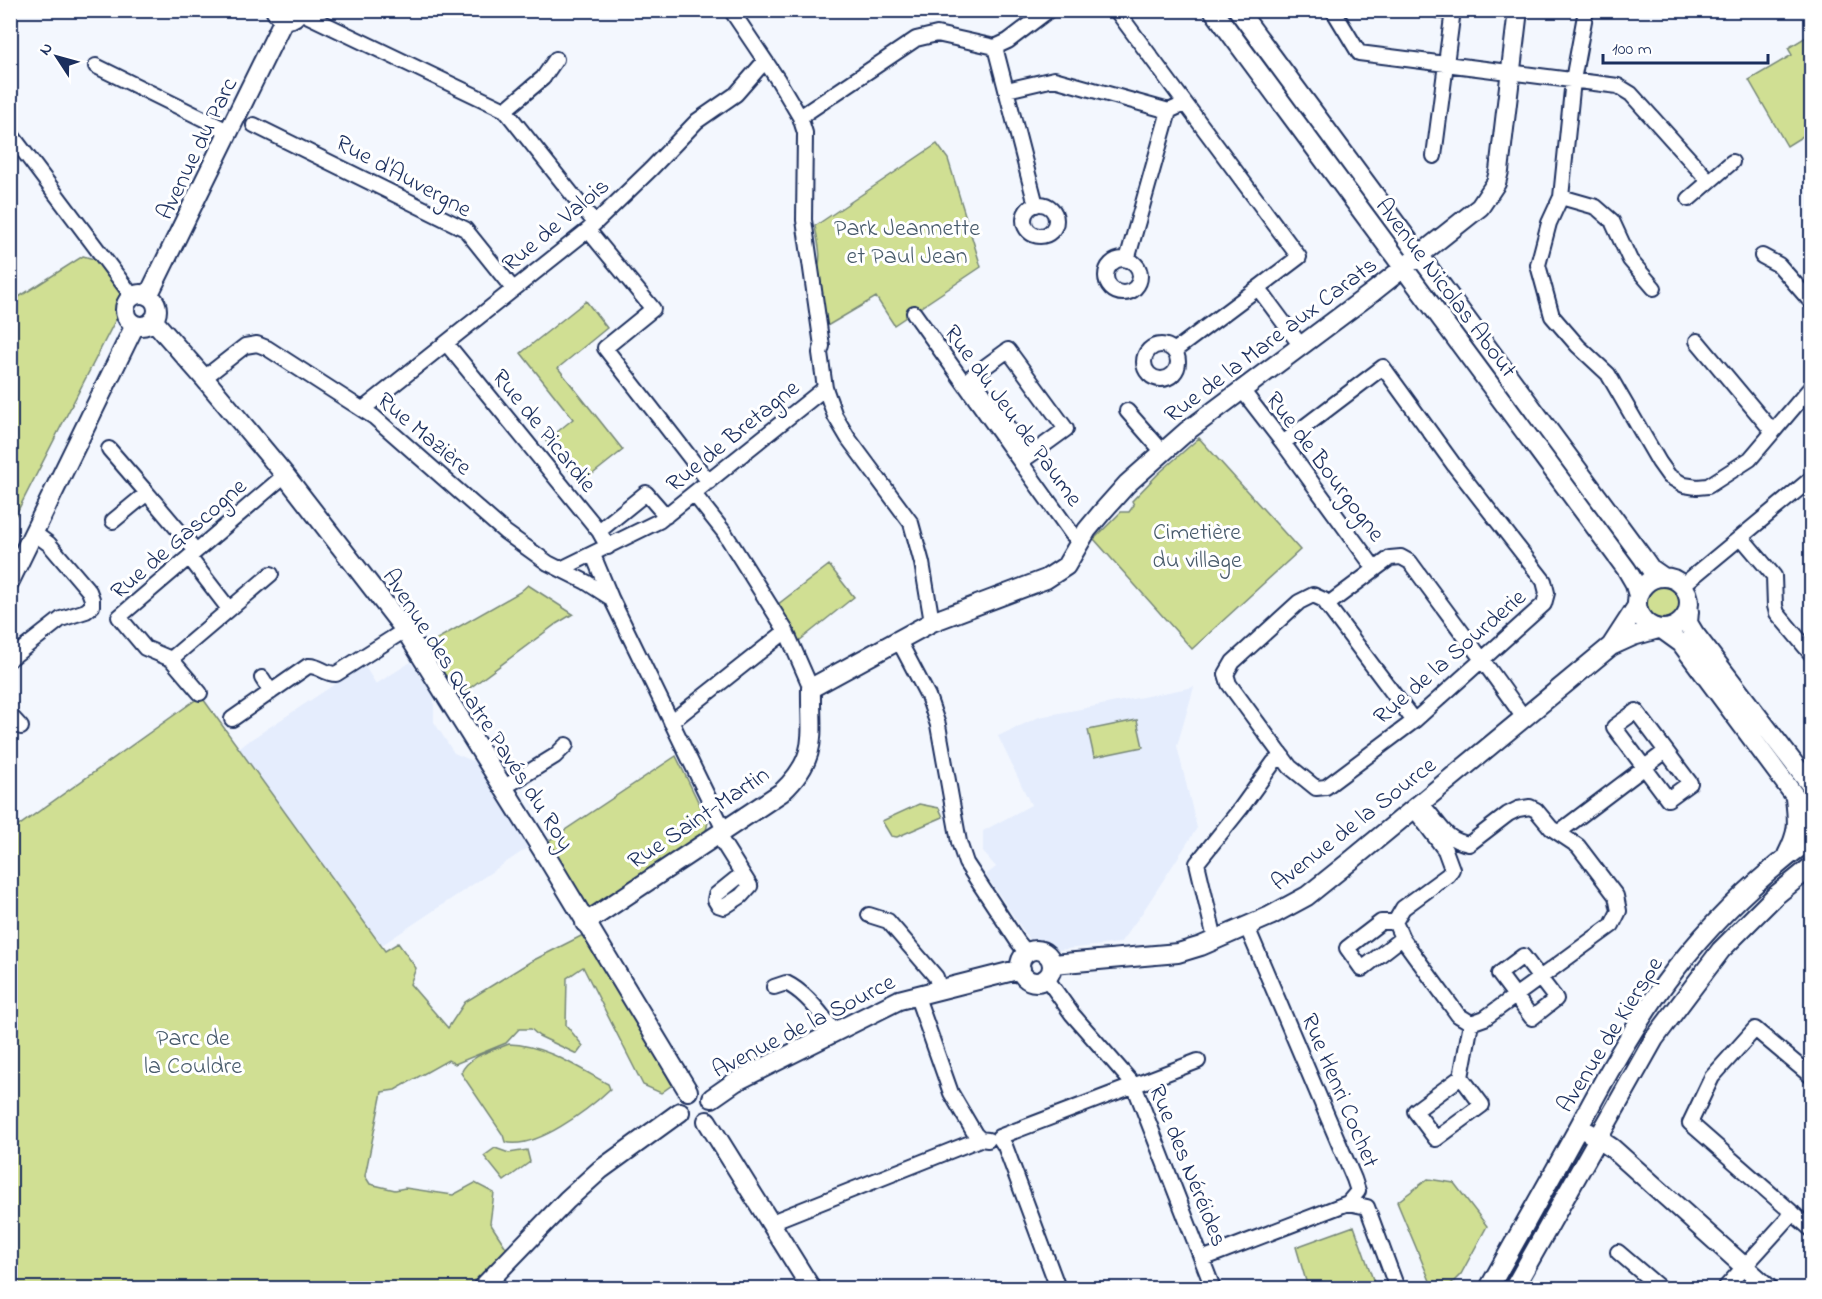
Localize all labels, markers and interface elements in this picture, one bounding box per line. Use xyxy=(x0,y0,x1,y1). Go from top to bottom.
north arrow xyxy=(27,27,87,87)
scale bar xyxy=(1603,27,1768,65)
text: 100 m xyxy=(1612,37,1652,63)
text: N xyxy=(34,38,59,61)
street label: Avenue du Parc xyxy=(149,72,248,226)
street label: Rue d'Auvergne xyxy=(329,127,477,228)
street label: Rue de Valois xyxy=(495,170,618,281)
street label: Avenue Nicolas About xyxy=(1366,191,1524,386)
park label: Park Jeannette et Paul Jean xyxy=(834,212,980,275)
street label: Rue de la Mare aux Carats xyxy=(1158,249,1385,433)
street label: Rue du Jeu de Paume xyxy=(934,318,1090,515)
street label: Rue de Picardie xyxy=(482,362,604,501)
street label: Rue de Bretagne xyxy=(659,372,808,502)
street label: Rue Mazière xyxy=(368,385,479,485)
street label: Rue de Bourgogne xyxy=(1256,385,1392,550)
street label: Rue de Gascogne xyxy=(104,471,256,609)
park label: Cimetière du village xyxy=(1152,516,1242,579)
street label: Avenue des Quatre Pavés du Roy xyxy=(371,562,582,859)
street label: Rue de la Sourderie xyxy=(1366,581,1535,734)
street label: Avenue de la Source xyxy=(1264,749,1445,901)
street label: Rue Saint-Martin xyxy=(621,759,777,880)
street label: Avenue de Kierspe xyxy=(1549,950,1673,1120)
street label: Avenue de la Source xyxy=(706,966,902,1089)
street label: Rue Henri Cochet xyxy=(1290,1008,1387,1174)
park label: Parc de la Couldre xyxy=(144,1022,242,1085)
street label: Rue des Néréides xyxy=(1138,1080,1235,1252)

